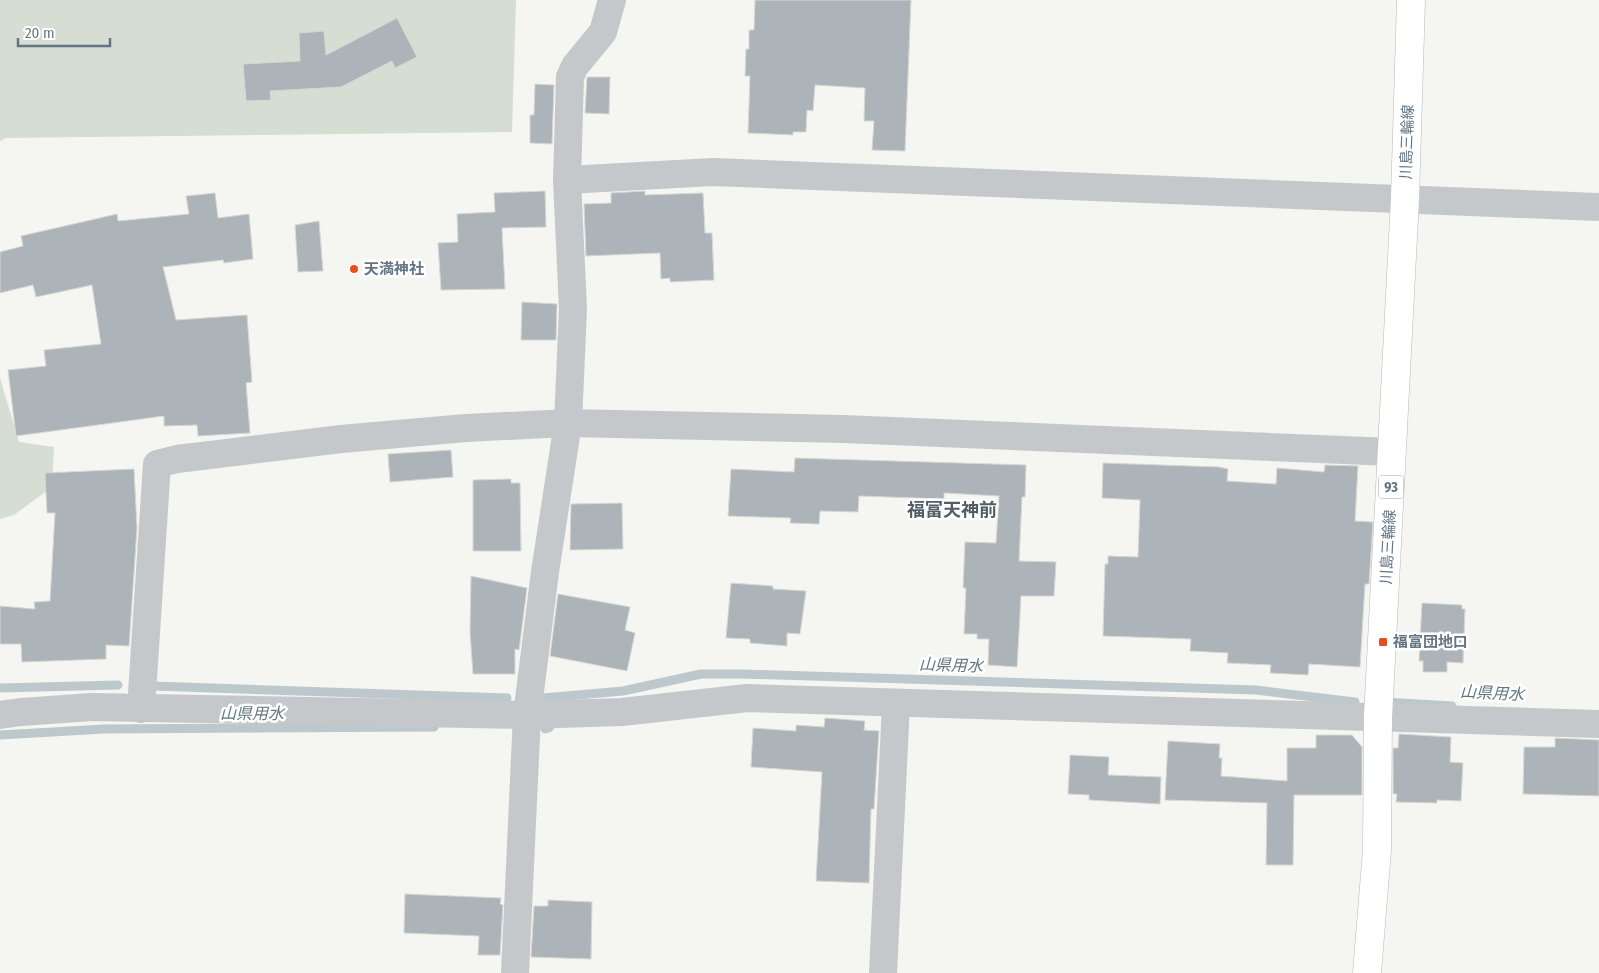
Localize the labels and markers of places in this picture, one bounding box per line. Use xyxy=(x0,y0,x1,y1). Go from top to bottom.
place label: 天満神社 xyxy=(364,260,424,278)
marker: 天満神社 xyxy=(348,263,360,275)
place label: 福富団地口 xyxy=(1392,633,1468,651)
marker: 福富団地口 xyxy=(1377,636,1389,648)

